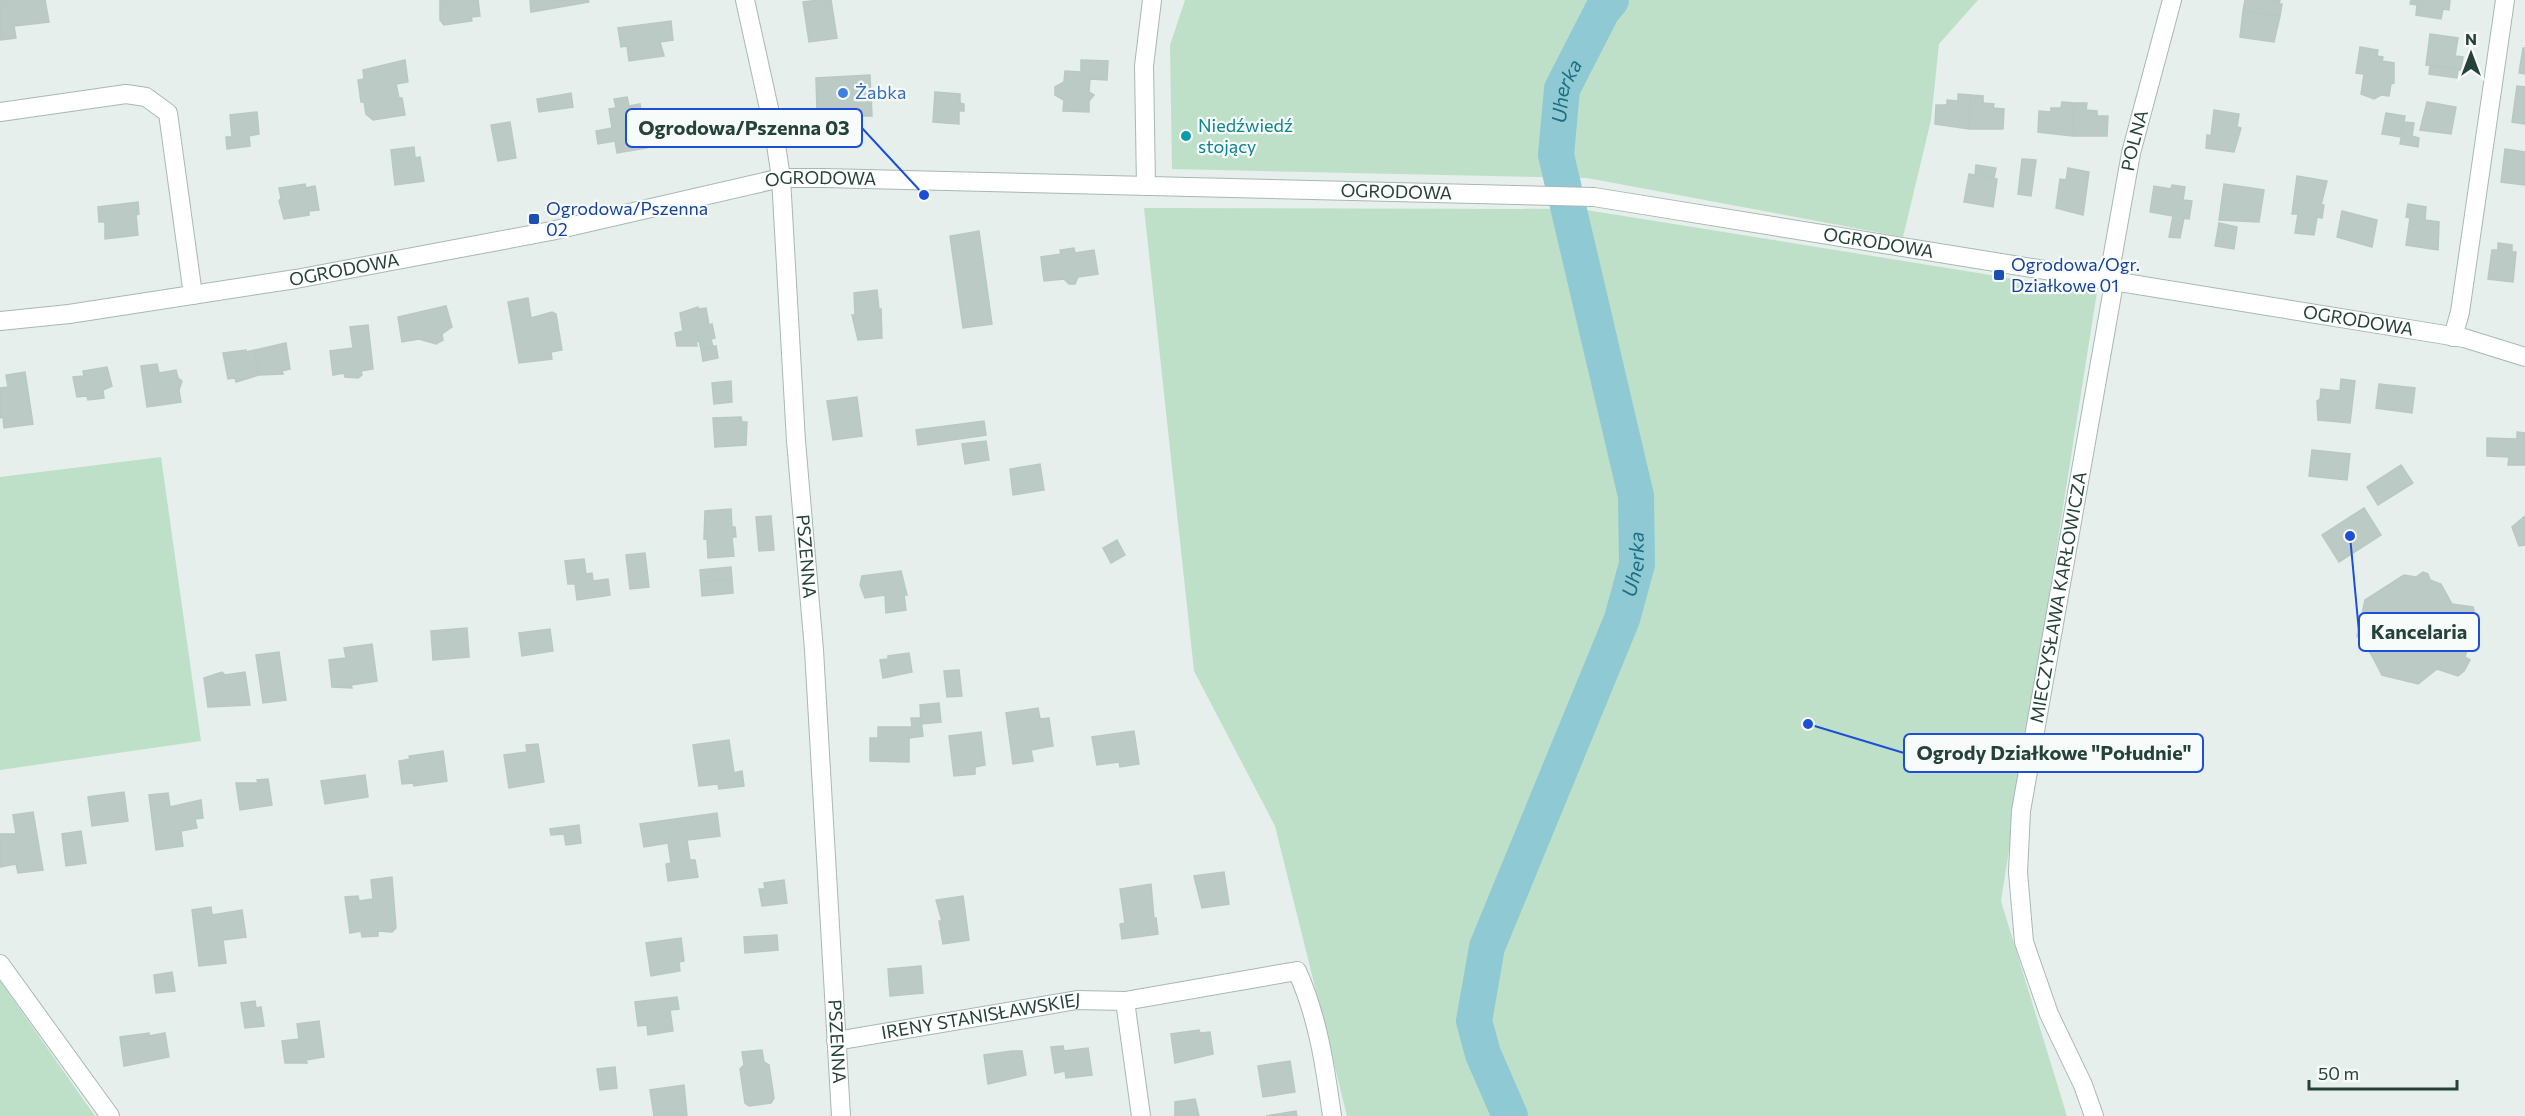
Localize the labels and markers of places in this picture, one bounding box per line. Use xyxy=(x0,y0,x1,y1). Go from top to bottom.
place label: Żabka xyxy=(855,81,906,103)
marker: Żabka xyxy=(836,86,850,100)
callout: Ogrodowa/Pszenna 03 xyxy=(626,109,862,147)
place label: Niedźwiedź stojący xyxy=(1198,114,1293,157)
marker: Niedźwiedź stojący xyxy=(1179,129,1193,143)
place label: Ogrodowa/Pszenna 02 xyxy=(546,197,708,240)
marker: Ogrodowa/Pszenna 02 xyxy=(527,212,541,226)
place label: Ogrodowa/Ogr. Działkowe 01 xyxy=(2011,253,2140,296)
marker: Ogrodowa/Ogr. Działkowe 01 xyxy=(1992,268,2006,282)
callout: Kancelaria xyxy=(2359,613,2479,651)
callout: Ogrody Działkowe "Południe" xyxy=(1904,734,2203,772)

